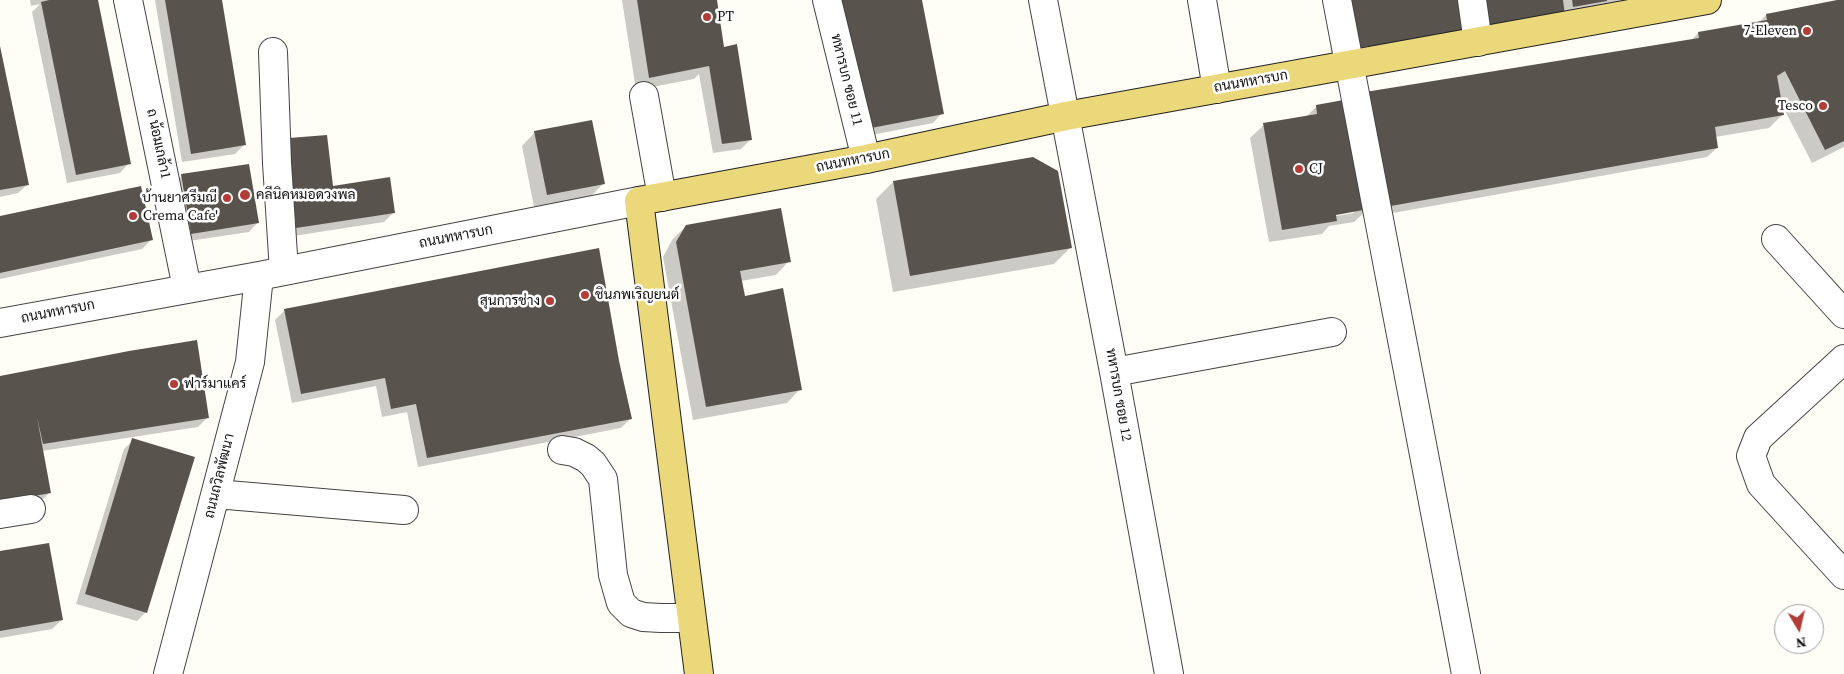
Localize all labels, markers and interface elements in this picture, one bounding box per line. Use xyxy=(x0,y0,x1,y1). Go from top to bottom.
place label: PT xyxy=(717,9,734,25)
marker: PT xyxy=(701,11,713,23)
place label: 7-Eleven xyxy=(1744,23,1797,39)
marker: 7-Eleven xyxy=(1801,25,1813,37)
street label: ทหารบก ซอย 11 xyxy=(826,32,866,128)
street label: ถนนทหารบก xyxy=(1213,67,1289,97)
place label: Tesco xyxy=(1778,98,1813,114)
marker: Tesco xyxy=(1817,100,1829,112)
street label: ถ น้อมเกล้า1 xyxy=(142,107,174,181)
street label: ถนนทหารบก xyxy=(815,146,891,176)
place label: CJ xyxy=(1309,161,1323,177)
marker: CJ xyxy=(1293,163,1305,175)
place label: คลีนิคหมอดวงพล xyxy=(256,187,356,203)
marker: คลีนิคหมอดวงพล xyxy=(238,188,252,202)
place label: บ้านยาศรีมณี xyxy=(142,190,217,206)
marker: บ้านยาศรีมณี xyxy=(221,192,233,204)
place label: Crema Cafe' xyxy=(143,208,218,224)
marker: Crema Cafe' xyxy=(127,210,139,222)
street label: ถนนทหารบก xyxy=(418,222,494,252)
place label: ชินภพเริญยนต์ xyxy=(595,287,679,303)
marker: ชินภพเริญยนต์ xyxy=(579,289,591,301)
place label: สุนการช่าง xyxy=(480,293,540,309)
marker: สุนการช่าง xyxy=(544,295,556,307)
street label: ถนนทหารบก xyxy=(20,297,96,327)
street label: ทหารบก ซอย 12 xyxy=(1102,347,1134,443)
place label: ฟาร์มาแคร์ xyxy=(184,376,246,392)
marker: ฟาร์มาแคร์ xyxy=(168,378,180,390)
street label: ถนนถวิลพัฒนา xyxy=(201,432,239,520)
north arrow xyxy=(1774,604,1824,654)
text: N xyxy=(1795,632,1808,654)

